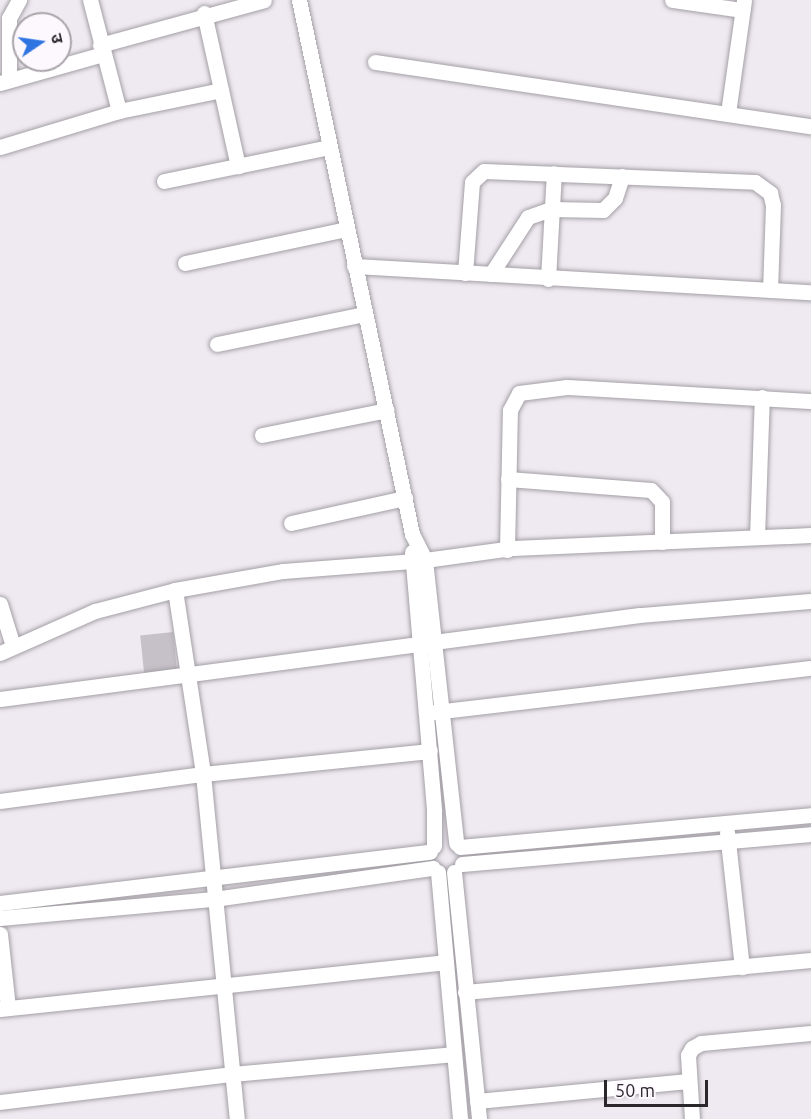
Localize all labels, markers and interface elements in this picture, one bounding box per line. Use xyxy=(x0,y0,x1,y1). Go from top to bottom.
north arrow xyxy=(12,12,72,72)
text: उ xyxy=(48,32,67,45)
scale bar xyxy=(607,1068,710,1106)
text: 50 m xyxy=(615,1080,655,1100)

